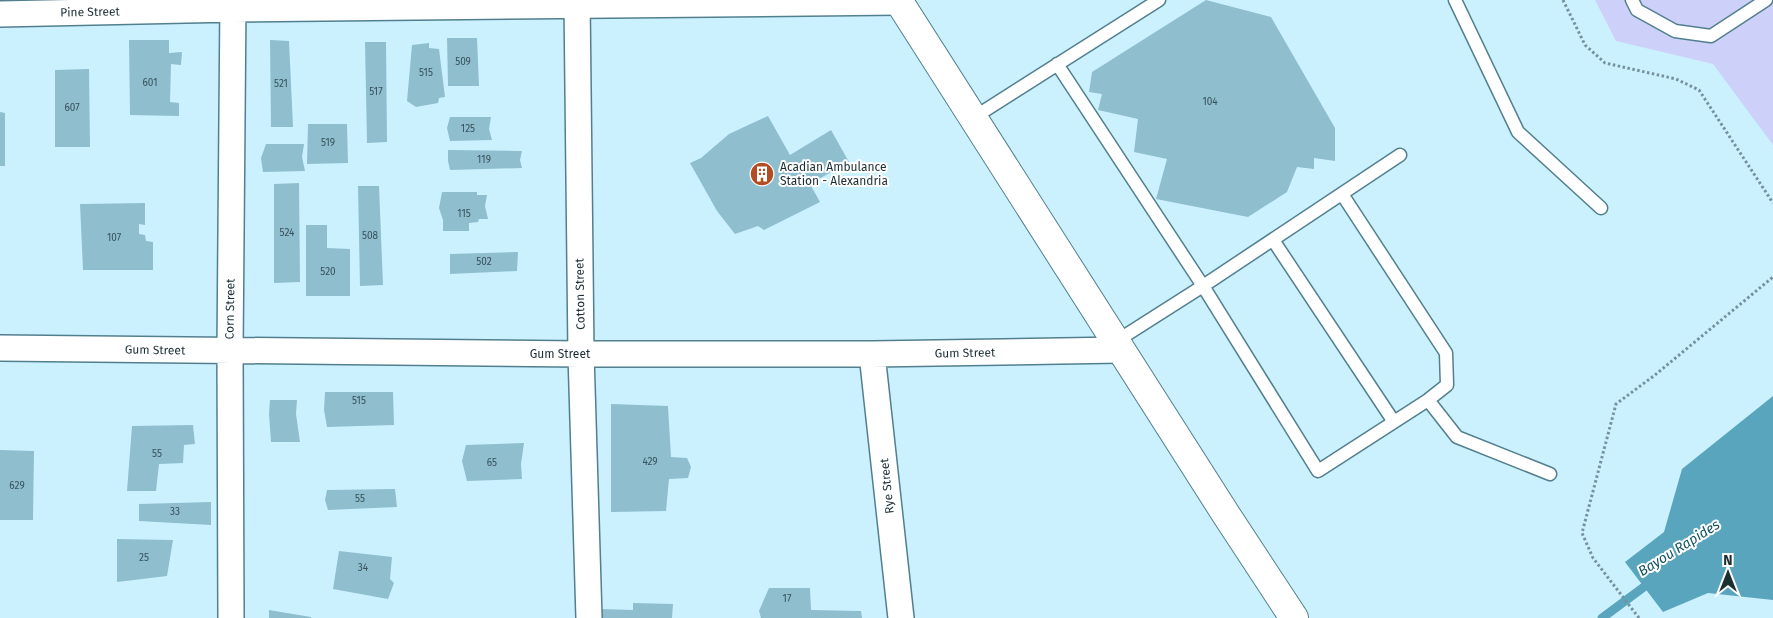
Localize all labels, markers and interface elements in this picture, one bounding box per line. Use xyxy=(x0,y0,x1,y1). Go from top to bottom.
street label: Pine Street xyxy=(60,4,121,20)
house number: 509 xyxy=(455,56,471,68)
house number: 515 xyxy=(419,67,433,79)
house number: 601 xyxy=(143,77,158,89)
house number: 521 xyxy=(274,78,288,90)
house number: 517 xyxy=(369,86,383,98)
house number: 104 xyxy=(1202,96,1218,108)
house number: 607 xyxy=(64,102,80,114)
house number: 125 xyxy=(461,123,475,135)
house number: 519 xyxy=(321,137,335,149)
house number: 119 xyxy=(477,154,491,166)
place label: Acadian Ambulance Station - Alexandria xyxy=(780,160,888,188)
building icon: Acadian Ambulance Station - Alexandria xyxy=(749,161,775,187)
house number: 115 xyxy=(457,208,471,220)
house number: 524 xyxy=(280,227,295,239)
house number: 508 xyxy=(362,230,379,242)
house number: 107 xyxy=(107,232,122,244)
house number: 502 xyxy=(476,256,492,268)
street label: Cotton Street xyxy=(572,257,588,330)
house number: 520 xyxy=(320,266,336,278)
street label: Corn Street xyxy=(222,278,238,340)
street label: Gum Street xyxy=(125,342,186,358)
street label: Gum Street xyxy=(935,345,996,361)
street label: Gum Street xyxy=(530,347,591,361)
house number: 515 xyxy=(352,395,366,407)
house number: 55 xyxy=(152,448,162,460)
house number: 429 xyxy=(642,456,658,468)
house number: 65 xyxy=(487,457,497,469)
street label: Rye Street xyxy=(877,457,897,514)
house number: 629 xyxy=(9,480,25,492)
house number: 55 xyxy=(355,493,365,505)
house number: 33 xyxy=(170,506,180,518)
water label: Bayou Rapides xyxy=(1635,516,1723,580)
north arrow xyxy=(1703,548,1753,598)
house number: 25 xyxy=(139,552,149,564)
text: N xyxy=(1723,552,1733,569)
house number: 34 xyxy=(358,562,369,574)
house number: 17 xyxy=(783,593,792,605)

